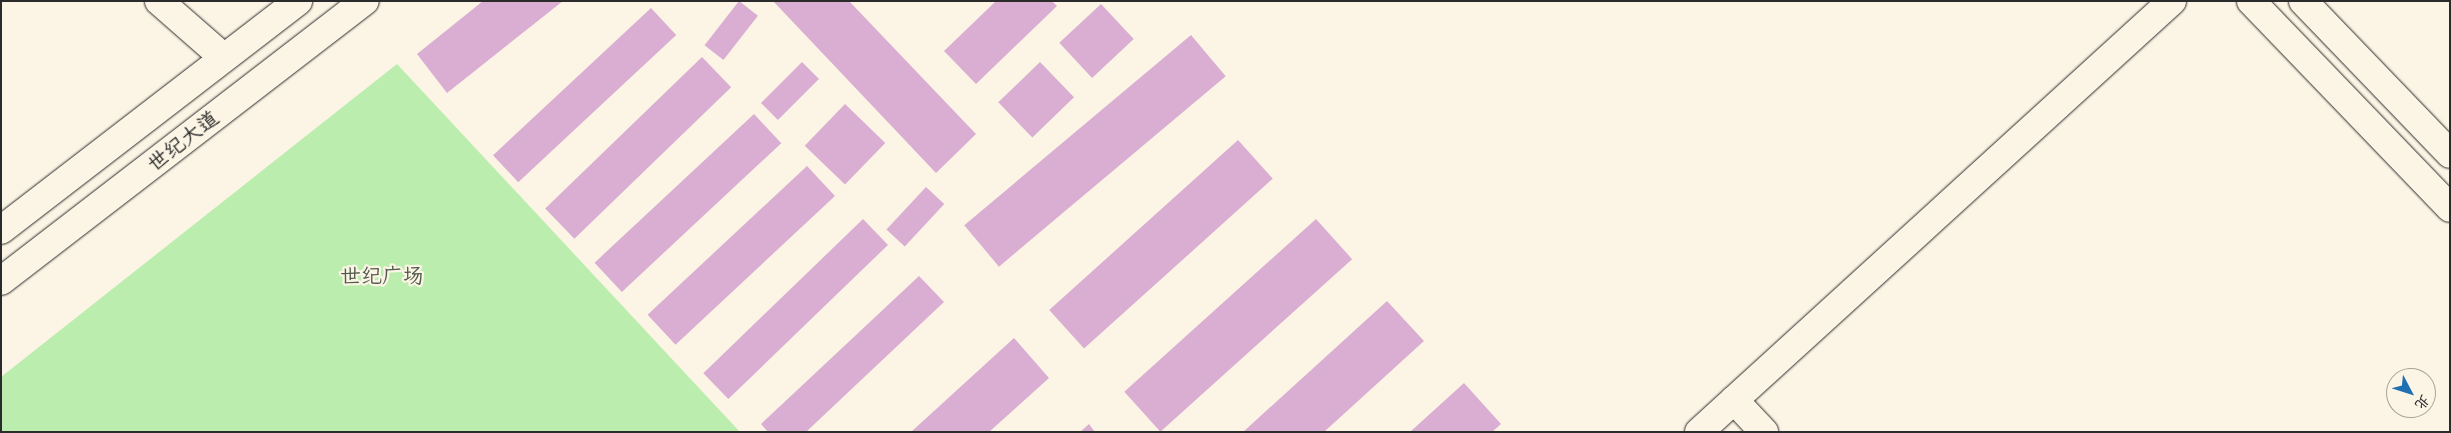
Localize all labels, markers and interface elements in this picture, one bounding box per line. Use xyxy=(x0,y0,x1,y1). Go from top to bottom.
street label: 世纪大道 xyxy=(142,105,224,177)
park label: 世纪广场 xyxy=(340,263,424,289)
north arrow xyxy=(2386,368,2436,418)
text: 北 xyxy=(2411,391,2433,413)

